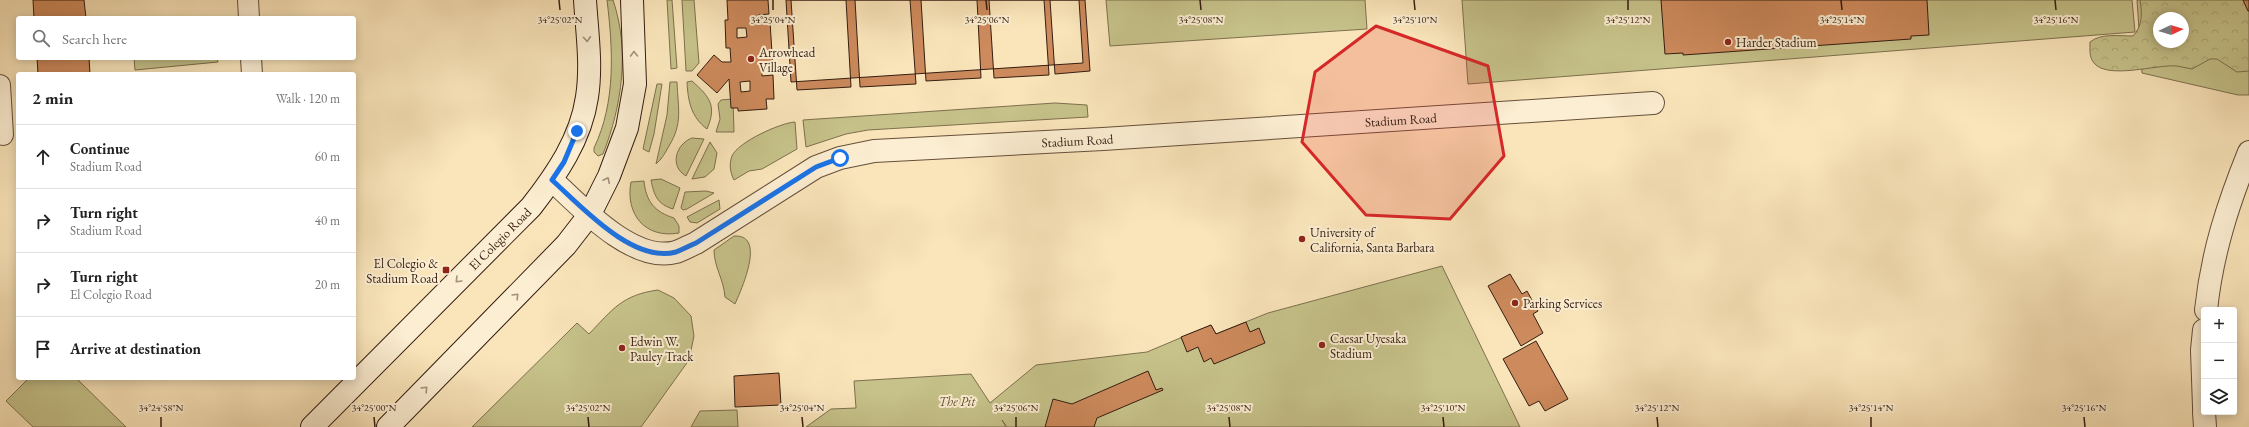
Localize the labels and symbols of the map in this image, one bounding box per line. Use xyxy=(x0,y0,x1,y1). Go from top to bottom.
north arrow xyxy=(2153,12,2189,48)
text: 34°25'02"N xyxy=(538,13,583,26)
text: 34°25'04"N xyxy=(751,13,796,26)
text: 34°25'06"N xyxy=(965,13,1010,26)
text: 34°25'08"N xyxy=(1179,13,1224,26)
text: 34°25'10"N xyxy=(1393,13,1438,26)
text: 34°25'12"N xyxy=(1606,13,1651,26)
text: 34°25'14"N xyxy=(1820,13,1865,26)
text: 34°25'16"N xyxy=(2034,13,2079,26)
place label: Harder Stadium xyxy=(1736,34,1817,51)
one-way arrow xyxy=(583,36,592,42)
marker: Harder Stadium xyxy=(1723,37,1733,47)
place label: Arrowhead Village xyxy=(758,44,816,76)
one-way arrow xyxy=(630,51,638,57)
marker: Arrowhead Village xyxy=(746,54,756,64)
street label: Stadium Road xyxy=(1364,109,1438,130)
route end xyxy=(568,122,586,140)
street label: Stadium Road xyxy=(1041,130,1114,151)
route start xyxy=(831,149,849,167)
one-way arrow xyxy=(602,176,610,184)
street label: El Colegio Road xyxy=(465,203,535,273)
place label: University of California, Santa Barbara xyxy=(1310,224,1435,256)
marker: University of California, Santa Barbara xyxy=(1297,234,1307,244)
place label: El Colegio & Stadium Road xyxy=(366,255,438,287)
marker: El Colegio & Stadium Road xyxy=(441,265,451,275)
one-way arrow xyxy=(455,275,463,283)
one-way arrow xyxy=(511,293,519,301)
place label: Parking Services xyxy=(1523,295,1602,312)
marker: Parking Services xyxy=(1510,298,1520,308)
place label: Caesar Uyesaka Stadium xyxy=(1330,330,1407,362)
place label: Edwin W. Pauley Track xyxy=(630,333,694,365)
marker: Caesar Uyesaka Stadium xyxy=(1317,340,1327,350)
marker: Edwin W. Pauley Track xyxy=(617,343,627,353)
one-way arrow xyxy=(420,386,428,394)
park label: The Pit xyxy=(939,393,976,410)
text: 34°24'58"N xyxy=(139,401,184,414)
text: 34°25'00"N xyxy=(352,401,397,414)
text: 34°25'02"N xyxy=(566,401,611,414)
text: 34°25'04"N xyxy=(780,401,825,414)
text: 34°25'06"N xyxy=(994,401,1039,414)
text: 34°25'08"N xyxy=(1207,401,1252,414)
text: 34°25'10"N xyxy=(1421,401,1466,414)
text: 34°25'12"N xyxy=(1635,401,1680,414)
text: 34°25'14"N xyxy=(1849,401,1894,414)
text: 34°25'16"N xyxy=(2062,401,2107,414)

